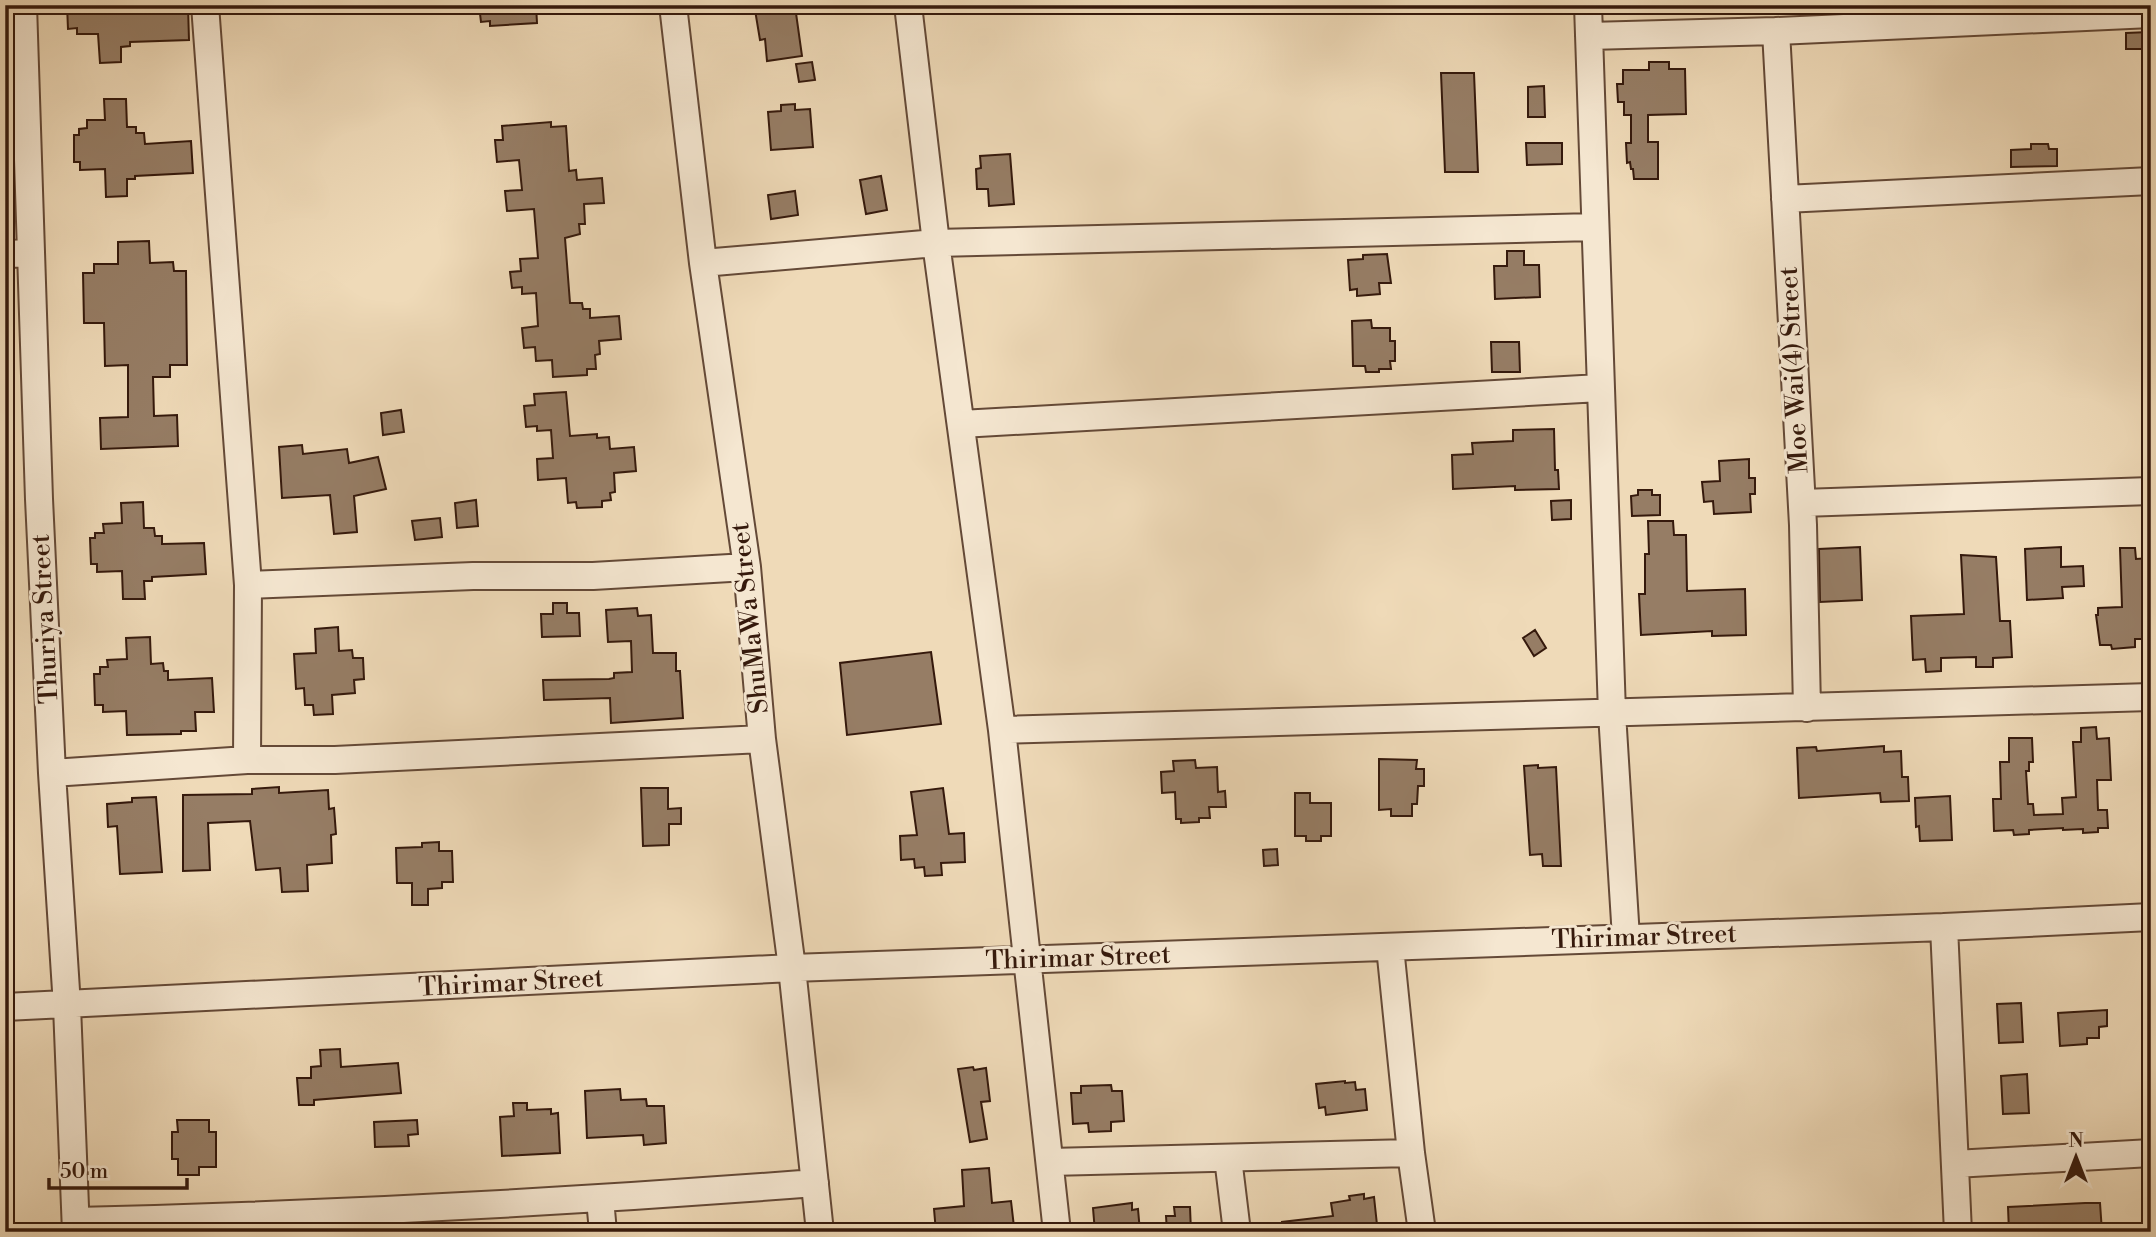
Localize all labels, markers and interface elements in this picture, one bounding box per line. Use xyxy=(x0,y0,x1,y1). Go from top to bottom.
street label: Moe Wai(4) Street xyxy=(1773,266,1815,474)
street label: ShuMaWa Street xyxy=(724,521,776,715)
street label: Thuriya Street xyxy=(25,533,65,705)
street label: Thirimar Street xyxy=(1551,918,1737,956)
street label: Thirimar Street xyxy=(985,939,1171,977)
street label: Thirimar Street xyxy=(418,962,604,1004)
north arrow xyxy=(2040,1122,2110,1192)
text: N xyxy=(2068,1129,2084,1153)
scale bar xyxy=(49,1146,187,1190)
text: 50 m xyxy=(60,1159,108,1185)

